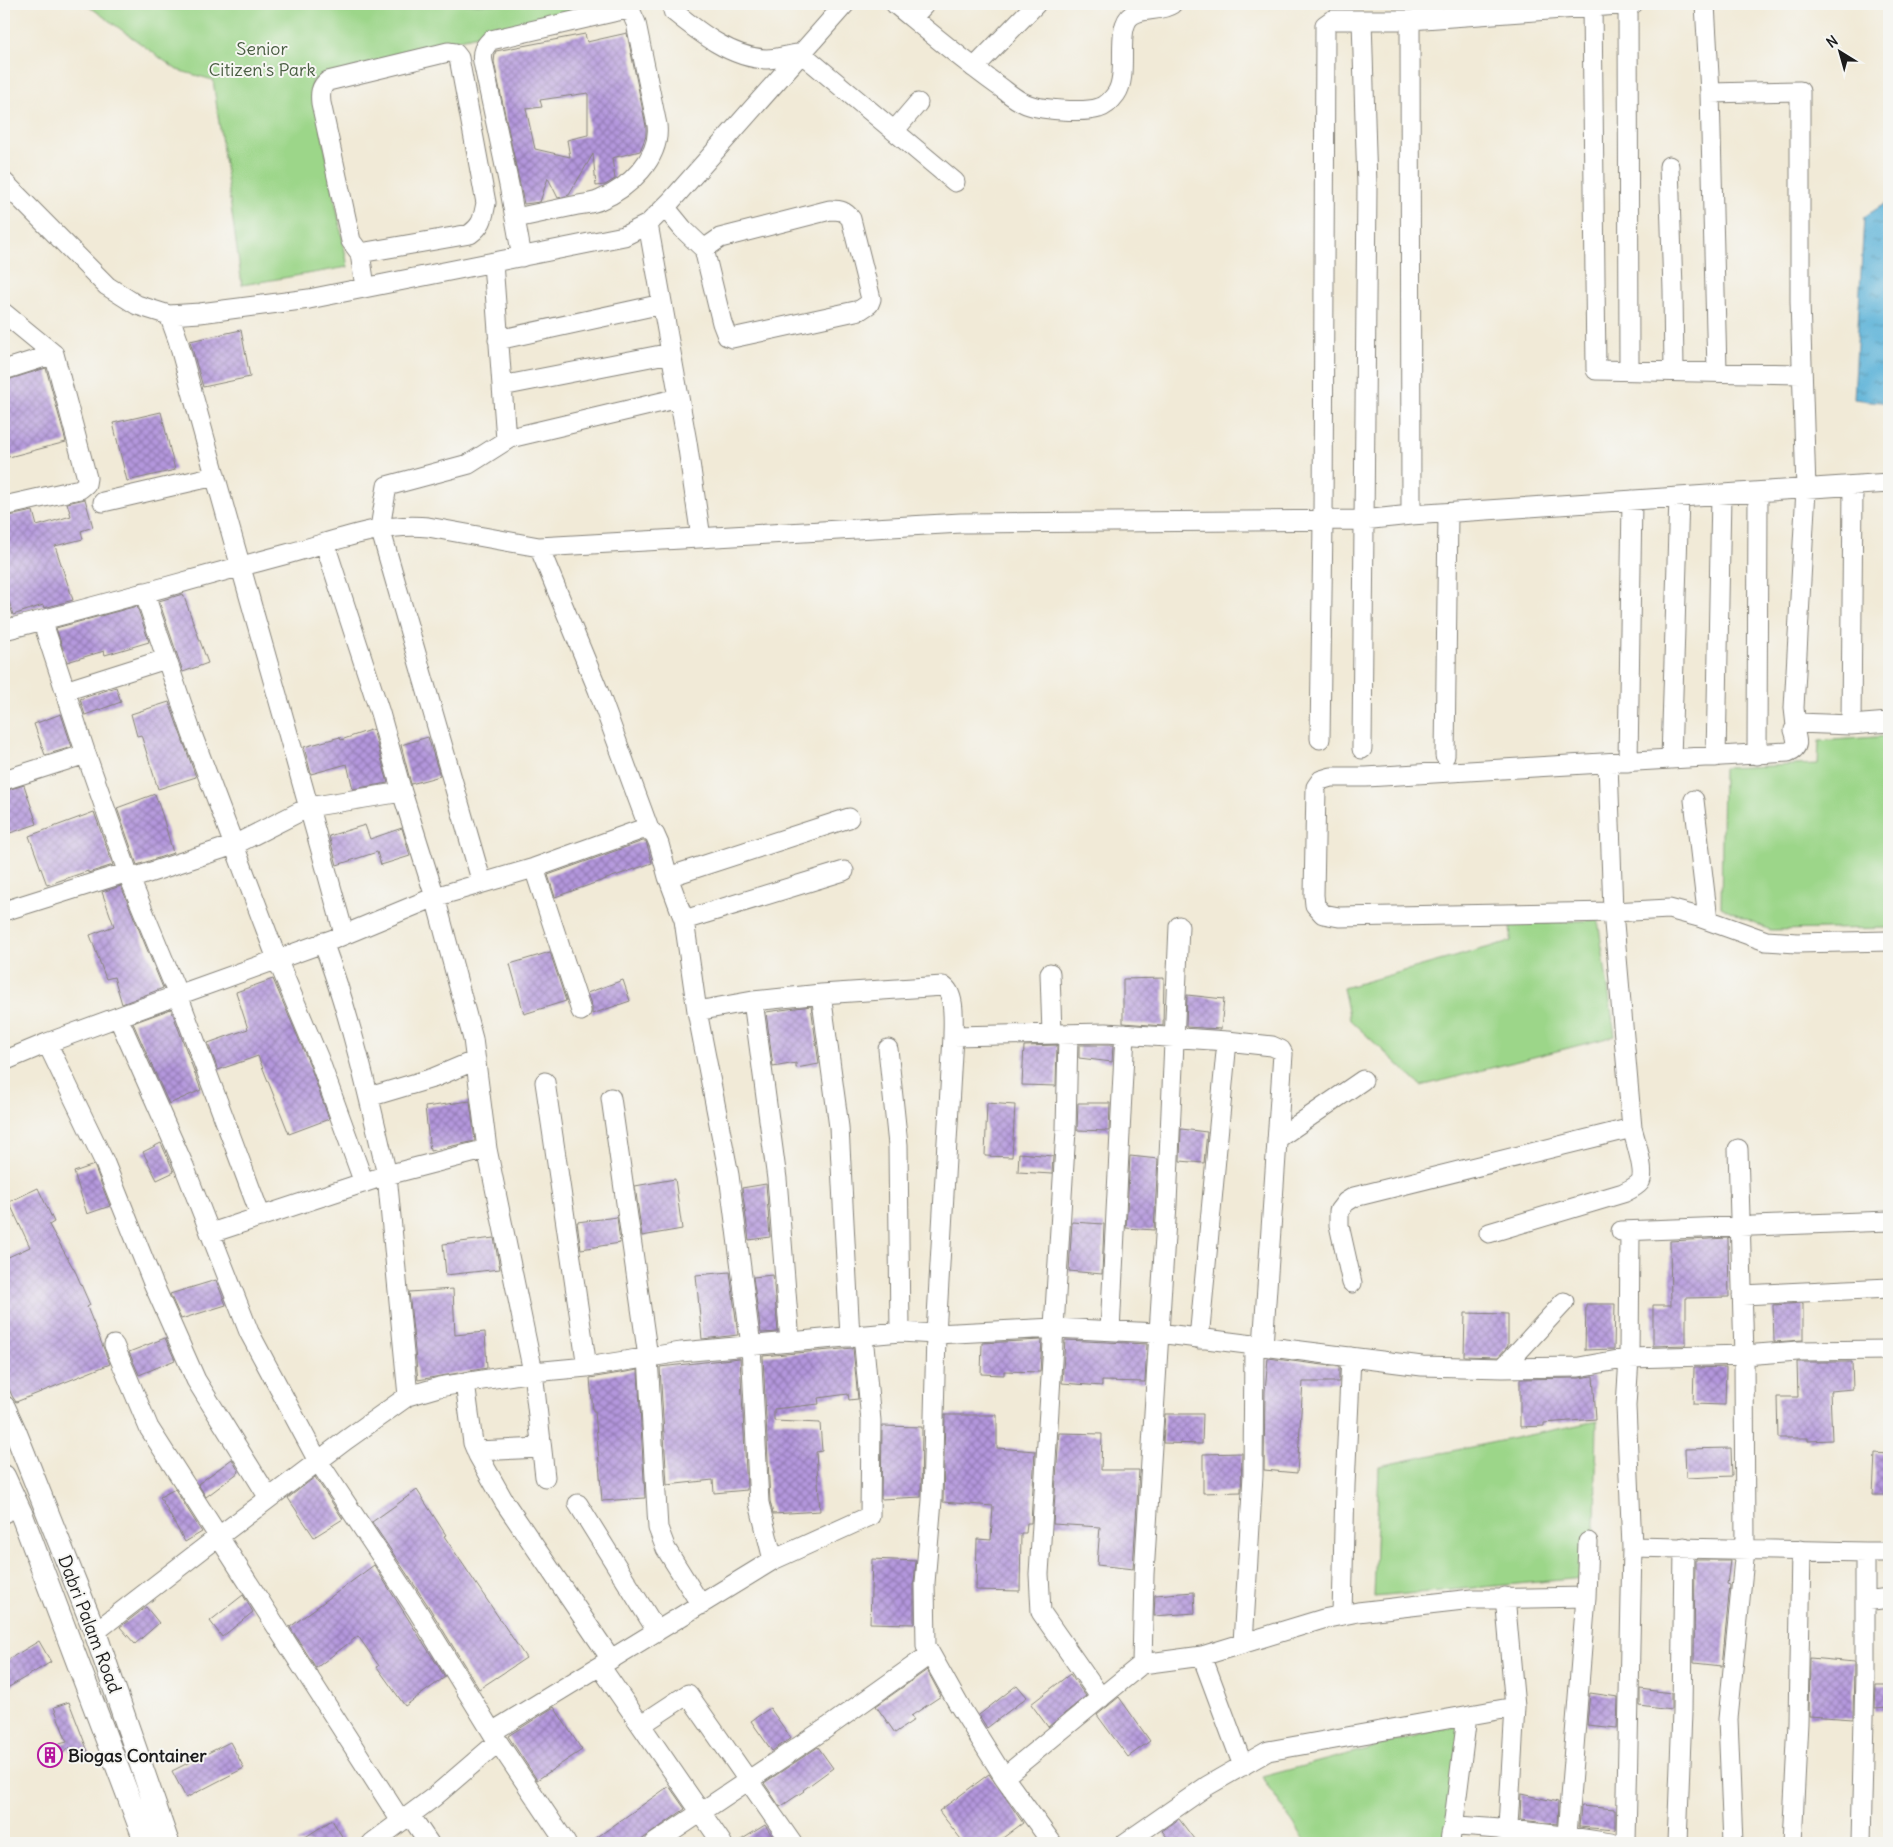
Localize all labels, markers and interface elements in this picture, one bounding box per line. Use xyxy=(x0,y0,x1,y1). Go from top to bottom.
north arrow xyxy=(1816,28,1866,78)
text: N xyxy=(1823,32,1841,52)
park label: Senior Citizen's Park xyxy=(208,37,316,81)
street label: Dabri Palam Road xyxy=(53,1552,127,1697)
building icon: Biogas Container xyxy=(37,1742,63,1768)
place label: Biogas Container xyxy=(68,1744,207,1767)

